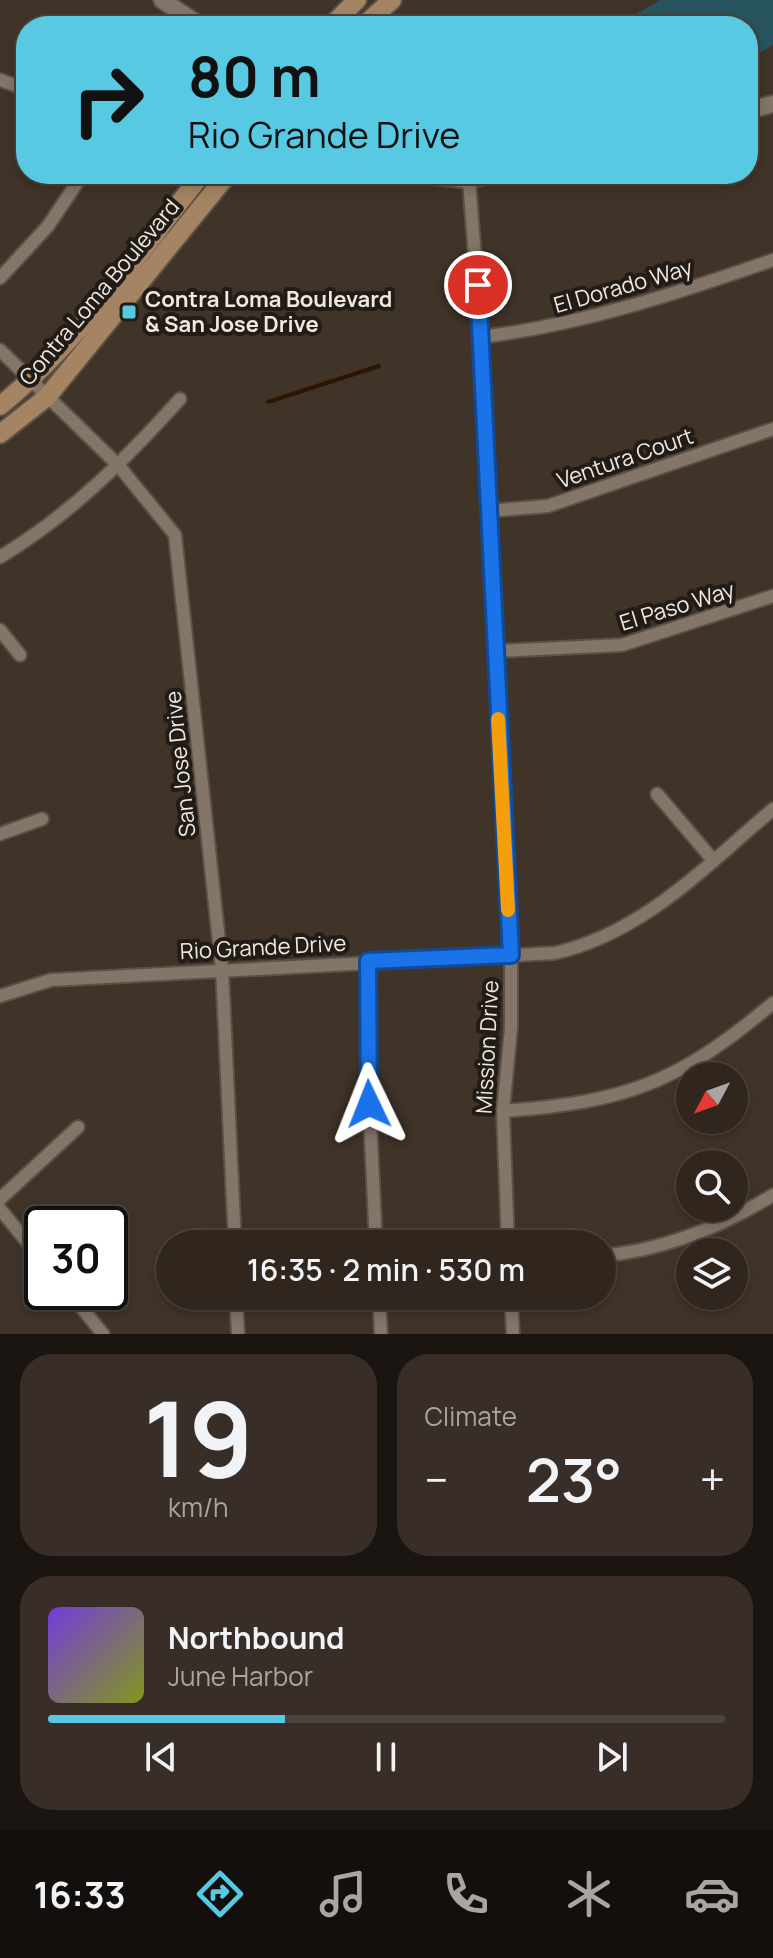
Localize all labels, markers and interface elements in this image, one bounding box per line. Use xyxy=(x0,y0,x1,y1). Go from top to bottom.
text: 80 m xyxy=(188,37,321,114)
icon: right xyxy=(56,48,160,152)
text: Rio Grande Drive xyxy=(188,110,460,159)
street label: Contra Loma Boulevard xyxy=(12,192,186,392)
pin xyxy=(444,251,512,319)
street label: El Dorado Way xyxy=(550,252,696,320)
icon: arrive xyxy=(456,263,500,307)
place label: Contra Loma Boulevard & San Jose Drive xyxy=(145,284,392,339)
marker: Contra Loma Boulevard & San Jose Drive xyxy=(120,303,138,321)
street label: Ventura Court xyxy=(553,421,697,495)
street label: El Paso Way xyxy=(616,574,739,638)
street label: San Jose Drive xyxy=(157,689,203,838)
street label: Rio Grande Drive xyxy=(179,928,347,966)
street label: Mission Drive xyxy=(469,979,505,1115)
position arrow xyxy=(327,1062,411,1146)
north arrow xyxy=(676,1062,748,1134)
map controls xyxy=(676,1062,748,1310)
button: search xyxy=(676,1150,748,1222)
speed limit sign: 30 xyxy=(24,1206,128,1310)
button: layers xyxy=(676,1238,748,1310)
text: 16:35 · 2 min · 530 m xyxy=(247,1249,525,1290)
text: 19 xyxy=(143,1366,253,1508)
text: Climate xyxy=(425,1398,517,1434)
text: 23° xyxy=(526,1438,622,1520)
text: − xyxy=(425,1449,448,1509)
text: + xyxy=(700,1449,725,1509)
text: km/h xyxy=(168,1489,228,1525)
text: Northbound xyxy=(168,1617,345,1658)
text: June Harbor xyxy=(168,1658,313,1694)
icon: previous xyxy=(139,1735,183,1779)
icon: pause xyxy=(364,1735,408,1779)
icon: next xyxy=(590,1735,634,1779)
icon: directions xyxy=(192,1866,248,1922)
icon: music xyxy=(315,1866,371,1922)
icon: phone xyxy=(438,1866,494,1922)
icon: climate xyxy=(561,1866,617,1922)
icon: car xyxy=(684,1866,740,1922)
text: 16:33 xyxy=(33,1870,126,1919)

